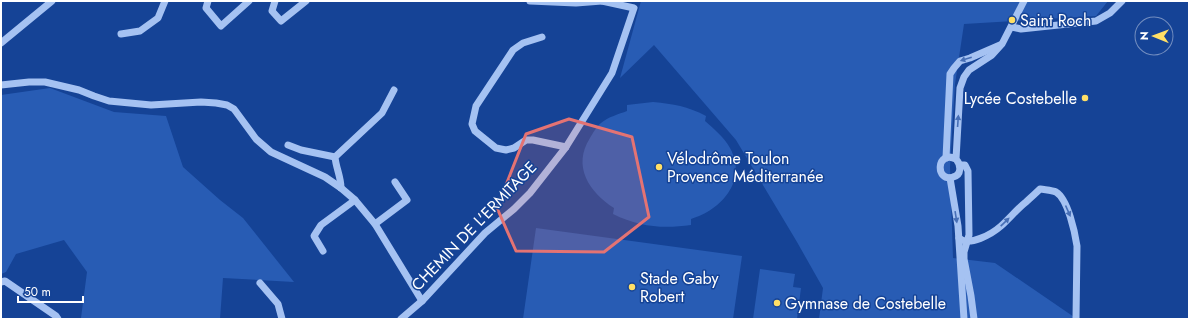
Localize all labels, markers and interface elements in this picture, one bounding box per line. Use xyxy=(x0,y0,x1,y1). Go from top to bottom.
place label: Saint Roch xyxy=(1020,9,1091,32)
marker: Saint Roch xyxy=(1007,15,1017,25)
north arrow xyxy=(1134,16,1174,56)
text: N xyxy=(1136,31,1152,40)
one-way arrow xyxy=(960,56,972,62)
place label: Lycée Costebelle xyxy=(964,87,1077,110)
marker: Lycée Costebelle xyxy=(1080,93,1090,103)
one-way arrow xyxy=(955,115,962,127)
place label: Vélodrôme Toulon Provence Méditerranée xyxy=(667,147,823,188)
street label: CHEMIN DE L'ERMITAGE xyxy=(406,156,542,296)
marker: Vélodrôme Toulon Provence Méditerranée xyxy=(654,162,664,172)
one-way arrow xyxy=(1065,206,1071,217)
one-way arrow xyxy=(953,210,959,223)
one-way arrow xyxy=(1000,217,1010,227)
place label: Stade Gaby Robert xyxy=(640,267,719,308)
scale bar xyxy=(18,278,83,304)
marker: Stade Gaby Robert xyxy=(627,282,637,292)
text: 50 m xyxy=(24,283,51,301)
place label: Gymnase de Costebelle xyxy=(785,292,946,315)
marker: Gymnase de Costebelle xyxy=(772,298,782,308)

